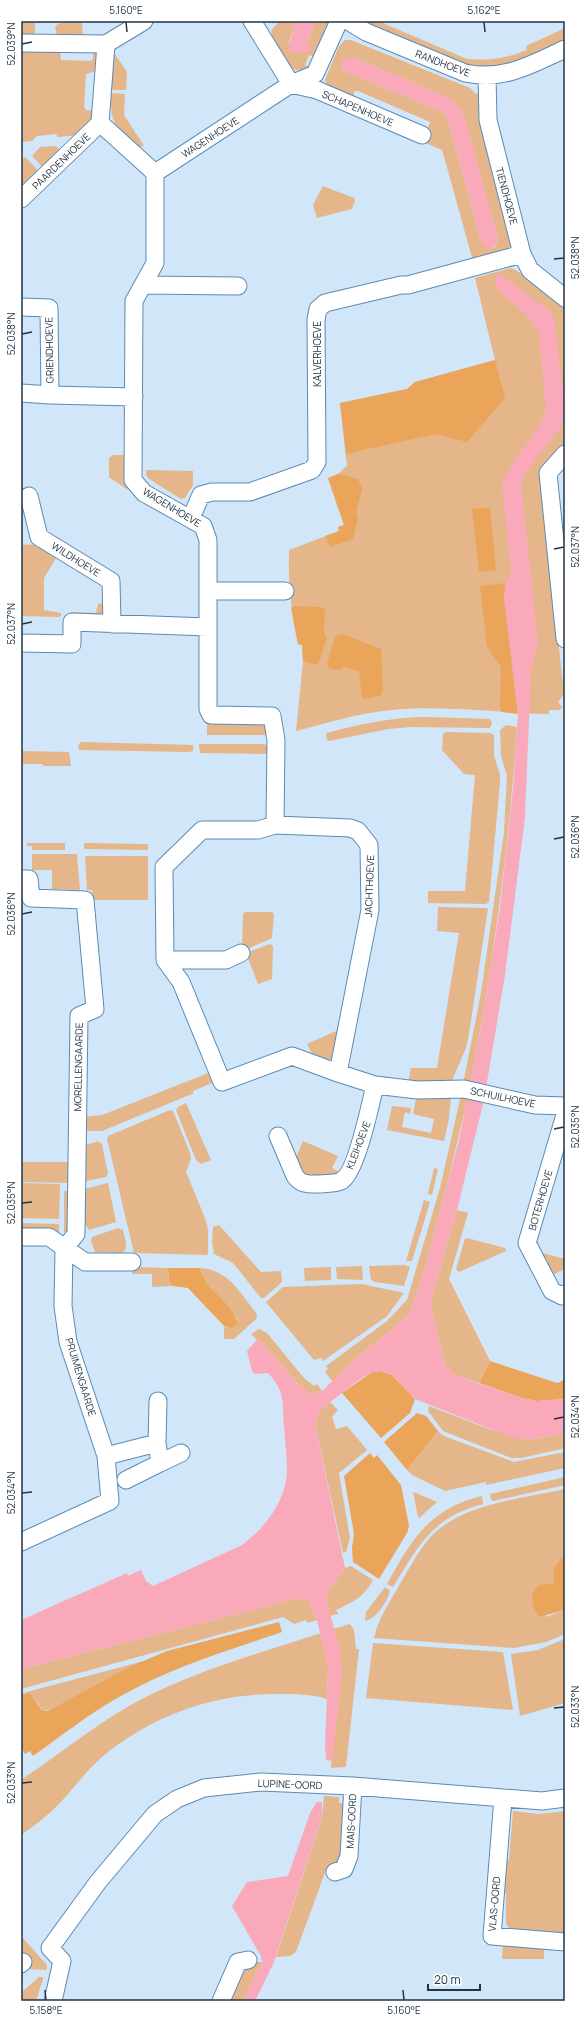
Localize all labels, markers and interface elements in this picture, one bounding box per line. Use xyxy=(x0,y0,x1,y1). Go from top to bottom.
text: 5.160°E xyxy=(109,3,143,17)
text: 5.162°E xyxy=(467,3,501,17)
text: 52.039°N xyxy=(4,22,18,65)
street label: RANDHOEVE xyxy=(414,46,473,80)
street label: SCHAPENHOEVE xyxy=(320,87,396,130)
street label: WAGENHOEVE xyxy=(179,113,242,161)
street label: PAARDENHOEVE xyxy=(29,129,93,192)
street label: TIENDHOEVE xyxy=(493,166,521,227)
text: 52.038°N xyxy=(568,237,582,279)
text: 52.038°N xyxy=(4,313,18,355)
street label: GRIENDHOEVE xyxy=(41,316,57,383)
street label: KALVERHOEVE xyxy=(310,321,324,387)
street label: WAGENHOEVE xyxy=(140,484,204,530)
text: 52.037°N xyxy=(568,526,582,568)
street label: WILDHOEVE xyxy=(49,538,103,580)
text: 52.037°N xyxy=(4,603,18,645)
text: 52.036°N xyxy=(568,815,582,858)
street label: JACHTHOEVE xyxy=(361,854,377,917)
text: 52.036°N xyxy=(4,892,18,935)
street label: MORELLENGAARDE xyxy=(70,1022,86,1112)
street label: SCHUILHOEVE xyxy=(469,1083,537,1111)
text: 52.035°N xyxy=(568,1106,582,1148)
street label: KLEIHOEVE xyxy=(342,1119,374,1171)
street label: BOTERHOEVE xyxy=(525,1168,555,1232)
text: 52.035°N xyxy=(4,1182,18,1224)
street label: PRUIMENGAARDE xyxy=(62,1336,100,1418)
text: 52.034°N xyxy=(568,1396,582,1438)
text: 52.034°N xyxy=(4,1472,18,1514)
text: 52.033°N xyxy=(568,1686,582,1728)
text: 52.033°N xyxy=(4,1762,18,1804)
street label: LUPINE-OORD xyxy=(257,1776,323,1792)
street label: MAIS-OORD xyxy=(343,1793,359,1849)
street label: VLAS-OORD xyxy=(485,1876,503,1932)
scale bar xyxy=(428,1966,480,1992)
text: 20 m xyxy=(434,1971,461,1988)
text: 5.158°E xyxy=(30,2003,63,2017)
text: 5.160°E xyxy=(387,2003,421,2017)

